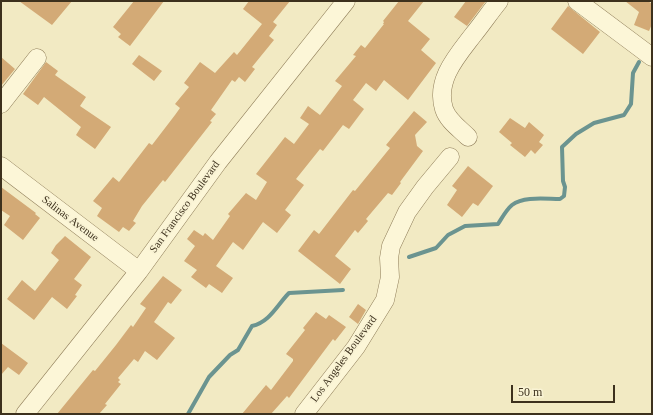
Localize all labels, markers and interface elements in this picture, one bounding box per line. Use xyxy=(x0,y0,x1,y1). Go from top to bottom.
street label: San Francisco Boulevard xyxy=(147,158,223,256)
street label: Salinas Avenue xyxy=(39,193,101,245)
street label: Los Angeles Boulevard xyxy=(308,313,380,405)
scale bar xyxy=(513,377,617,403)
text: 50 m xyxy=(518,385,542,399)

